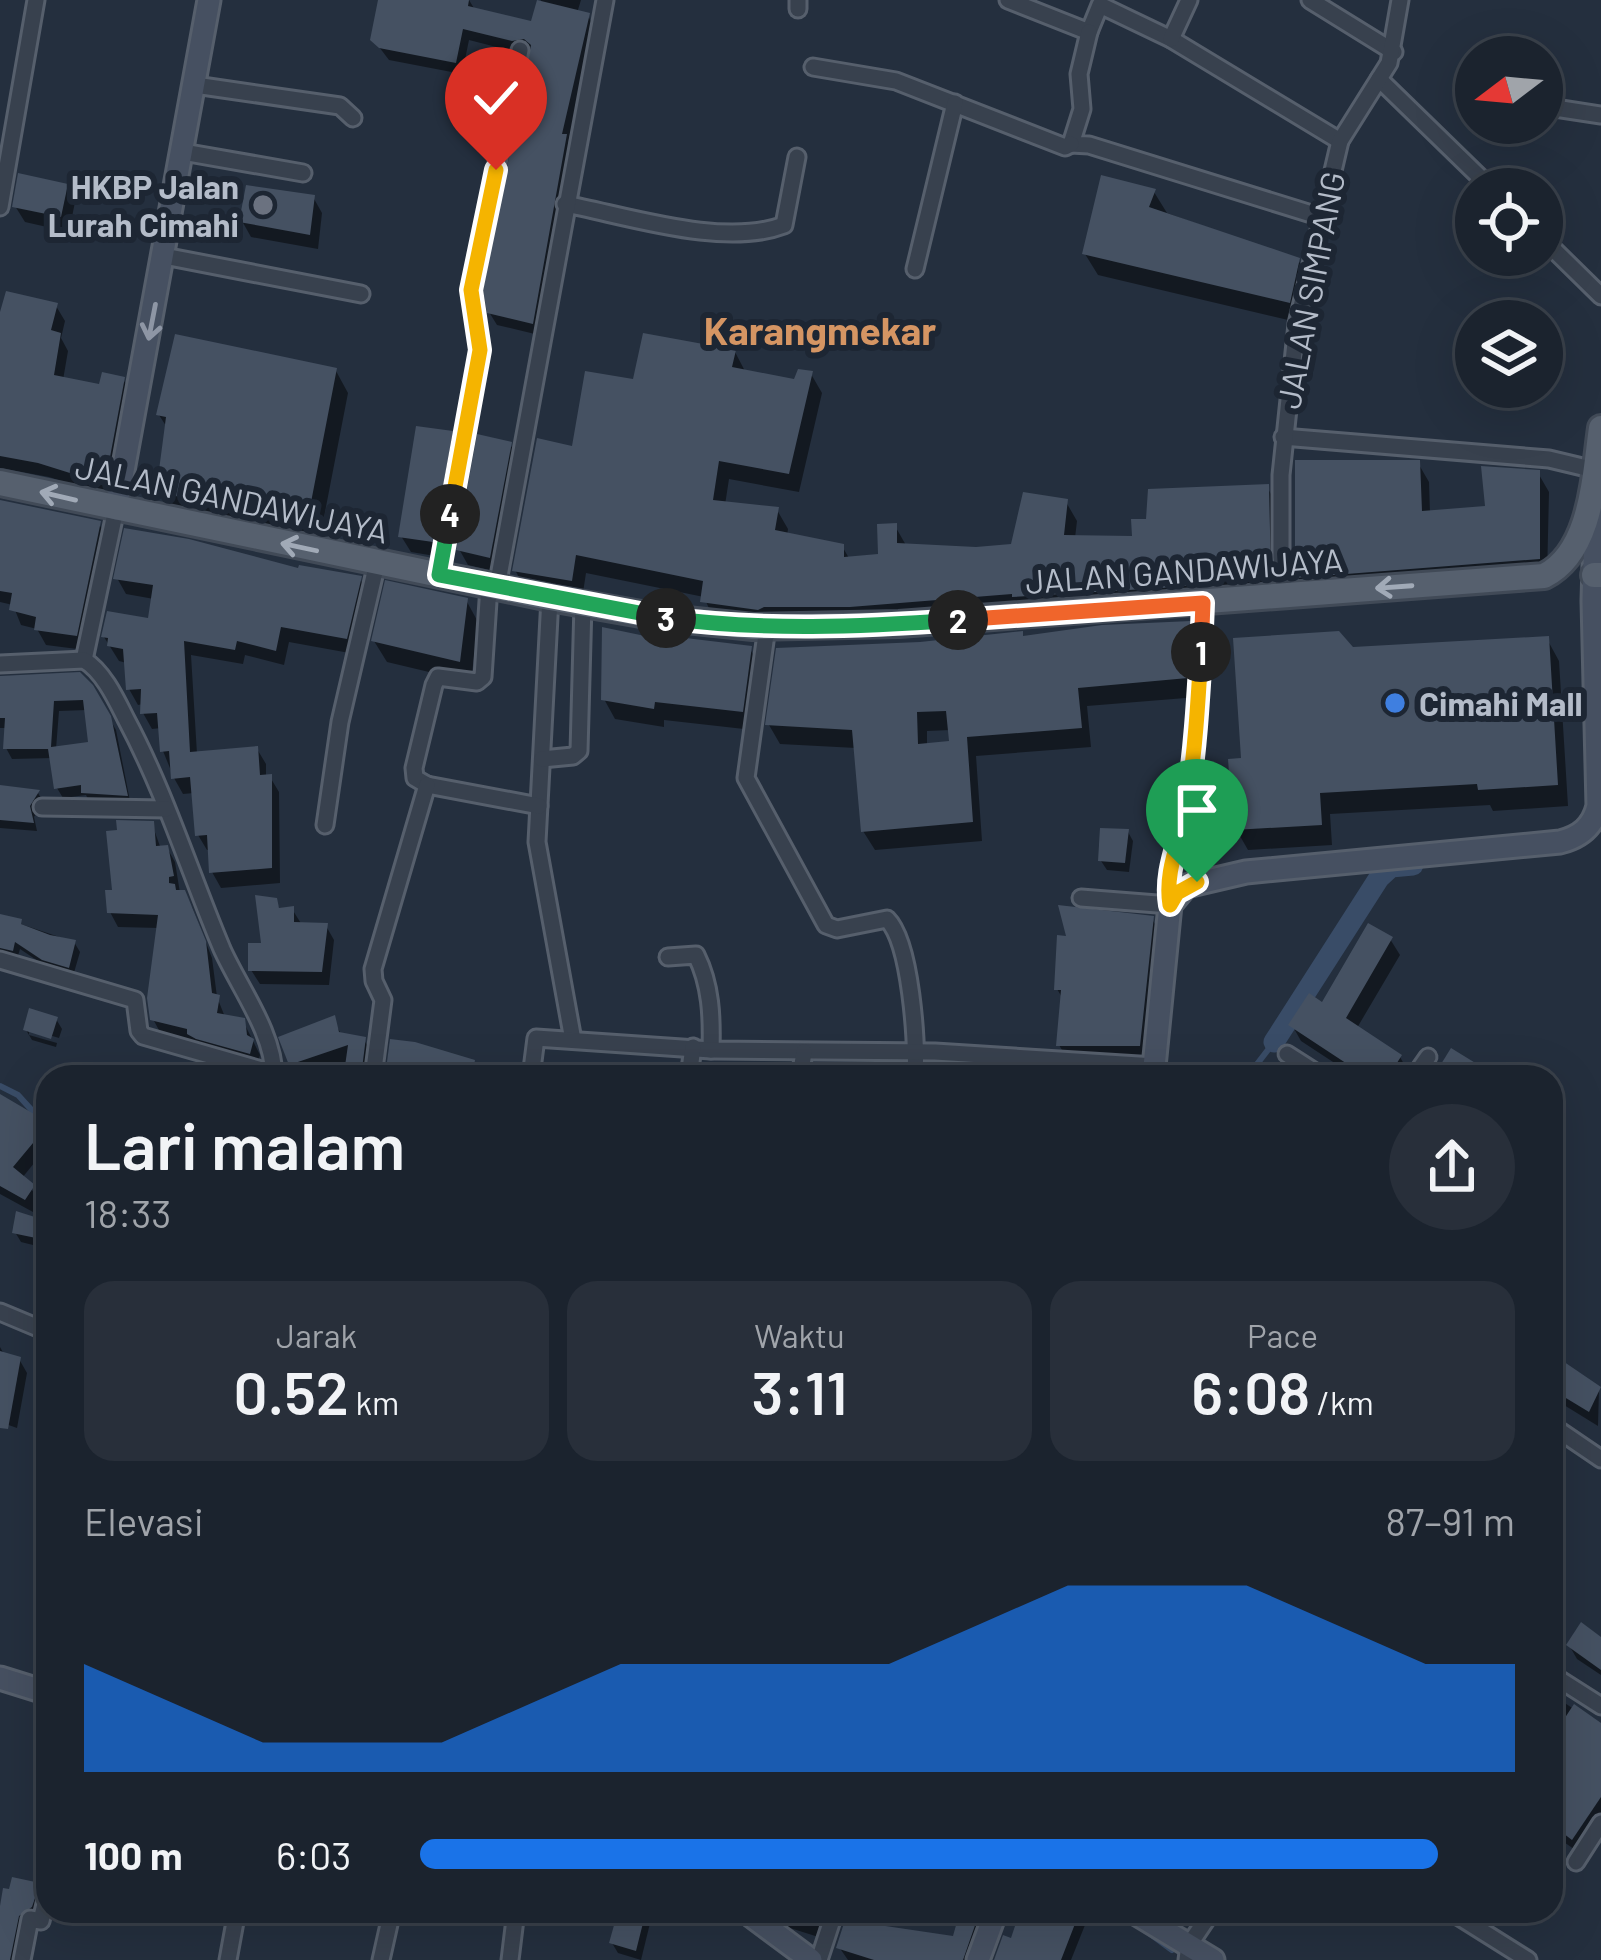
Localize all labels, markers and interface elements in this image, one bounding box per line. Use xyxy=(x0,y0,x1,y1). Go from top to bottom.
north arrow xyxy=(1455,36,1563,144)
map controls xyxy=(1455,36,1563,408)
pin xyxy=(445,47,547,170)
icon: check xyxy=(463,65,529,131)
place label: HKBP Jalan Lurah Cimahi xyxy=(48,166,239,244)
street label: JALAN SIMPANG xyxy=(1267,168,1353,412)
button: locate xyxy=(1455,168,1563,276)
marker: HKBP Jalan Lurah Cimahi xyxy=(250,192,276,218)
button: layers xyxy=(1455,300,1563,408)
one-way arrow xyxy=(139,302,162,341)
district label: Karangmekar xyxy=(704,306,936,353)
street label: JALAN GANDAWIJAYA xyxy=(72,445,392,551)
one-way arrow xyxy=(40,483,78,506)
pin: 4 xyxy=(420,484,480,544)
text: 4 xyxy=(440,494,460,534)
one-way arrow xyxy=(281,535,320,557)
street label: JALAN GANDAWIJAYA xyxy=(1024,539,1344,601)
one-way arrow xyxy=(1375,575,1414,598)
pin: 3 xyxy=(636,588,696,648)
pin: 2 xyxy=(928,590,988,650)
text: 3 xyxy=(657,598,675,638)
text: 2 xyxy=(949,600,967,640)
pin: 1 xyxy=(1171,622,1231,682)
text: 1 xyxy=(1195,632,1207,672)
place label: Cimahi Mall xyxy=(1419,683,1583,723)
marker: Cimahi Mall xyxy=(1382,690,1408,716)
pin xyxy=(1146,759,1248,882)
icon: arrive xyxy=(1164,777,1230,843)
text: Lari malam xyxy=(84,1104,405,1183)
button: share xyxy=(1389,1104,1515,1230)
text: 18:33 xyxy=(84,1189,171,1236)
text: Jarak xyxy=(276,1315,357,1355)
text: Waktu xyxy=(754,1315,845,1355)
text: Pace xyxy=(1247,1315,1318,1355)
text: 0.52 xyxy=(234,1355,349,1427)
text: 3:11 xyxy=(752,1355,847,1427)
text: 6:08 xyxy=(1191,1355,1310,1427)
text: km xyxy=(349,1382,399,1422)
text: /km xyxy=(1310,1382,1374,1422)
text: Elevasi xyxy=(84,1497,204,1544)
text: 87–91 m xyxy=(1385,1497,1515,1544)
text: 100 m xyxy=(84,1831,183,1878)
text: 6:03 xyxy=(276,1831,351,1878)

